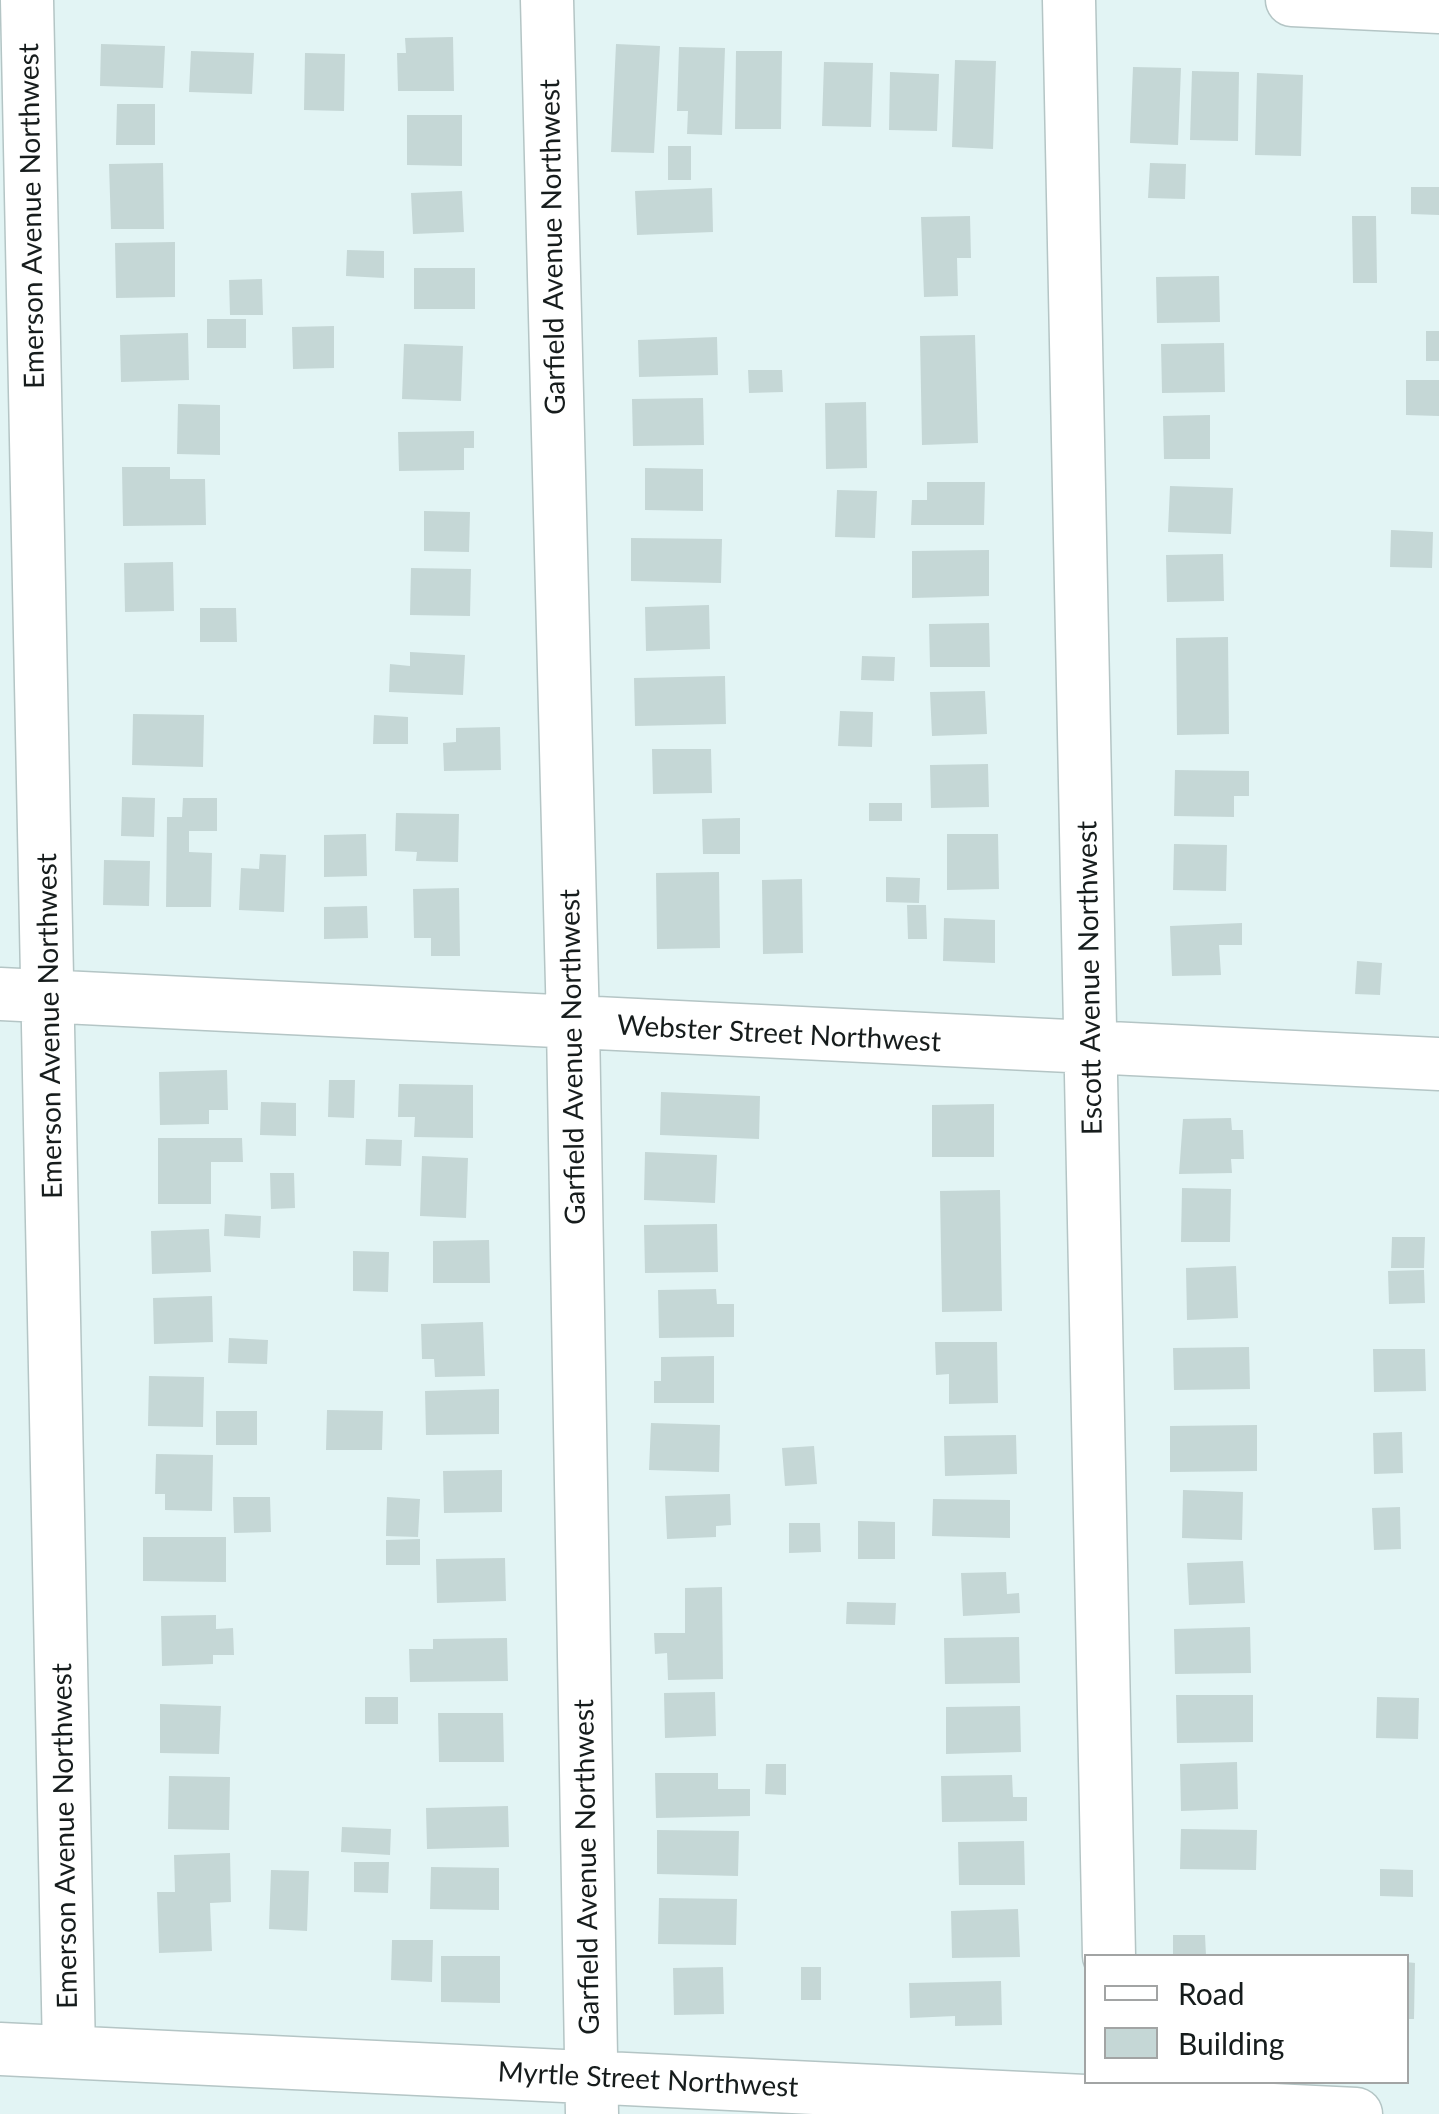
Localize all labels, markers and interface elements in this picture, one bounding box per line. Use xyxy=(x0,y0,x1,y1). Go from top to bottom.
street label: Emerson Avenue Northwest xyxy=(12,43,52,389)
street label: Garfield Avenue Northwest xyxy=(533,79,573,415)
street label: Escott Avenue Northwest xyxy=(1070,821,1110,1135)
street label: Emerson Avenue Northwest xyxy=(30,853,70,1199)
street label: Garfield Avenue Northwest xyxy=(553,889,593,1225)
street label: Webster Street Northwest xyxy=(616,1009,942,1059)
street label: Emerson Avenue Northwest xyxy=(45,1663,85,2009)
street label: Garfield Avenue Northwest xyxy=(567,1699,607,2035)
legend xyxy=(1084,1954,1409,2084)
text: Road xyxy=(1178,1975,1245,2011)
text: Building xyxy=(1178,2025,1284,2061)
street label: Myrtle Street Northwest xyxy=(497,2055,799,2105)

